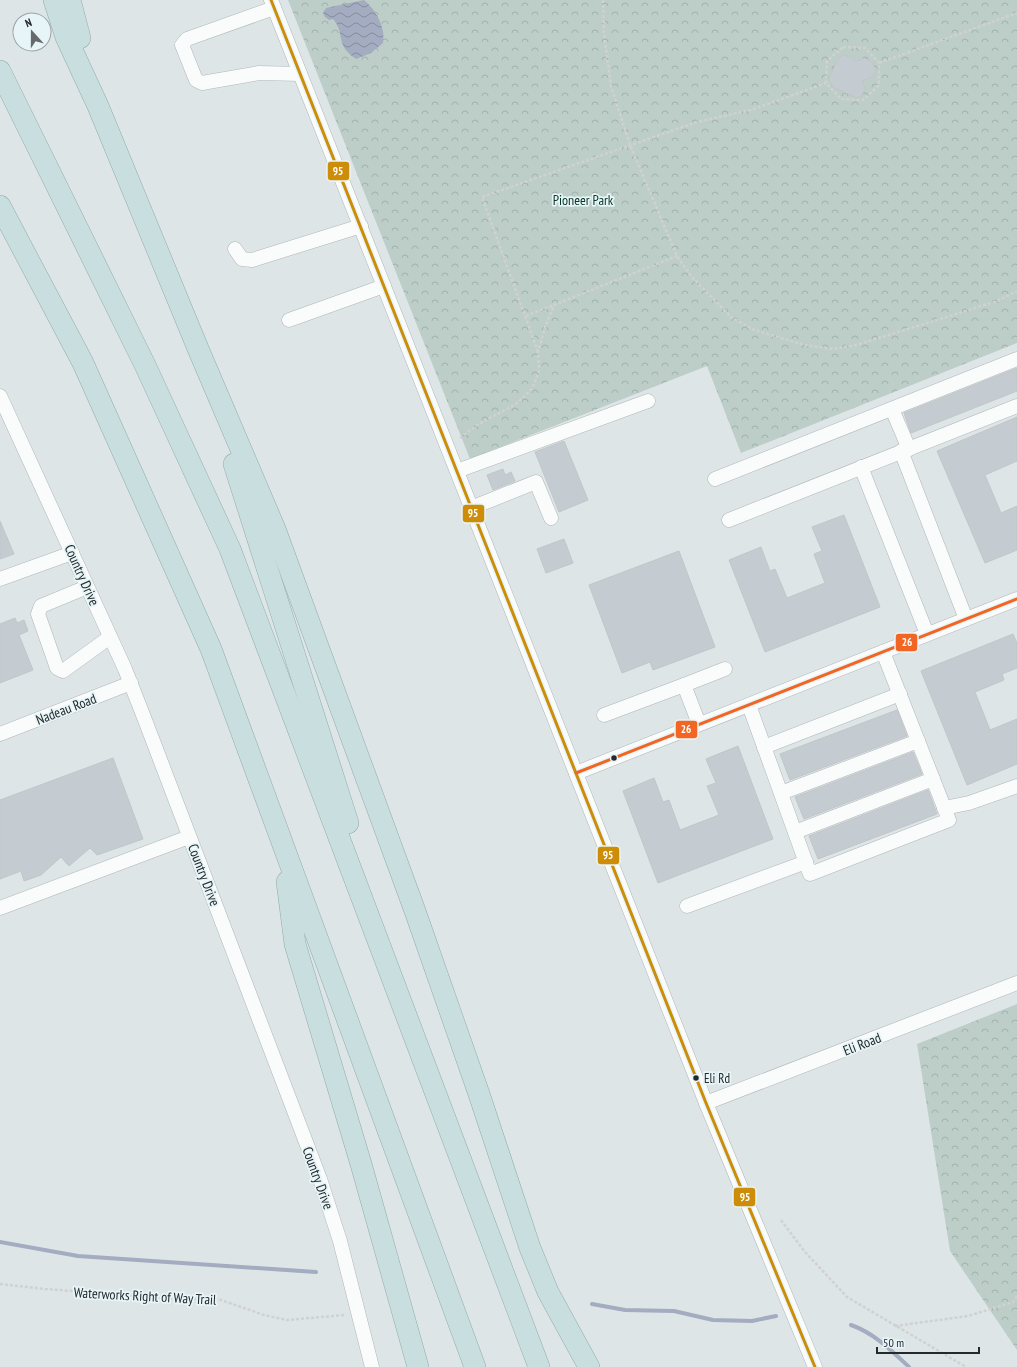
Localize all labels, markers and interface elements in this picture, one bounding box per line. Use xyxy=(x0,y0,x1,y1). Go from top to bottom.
north arrow xyxy=(12,12,52,52)
text: N xyxy=(23,15,34,30)
line badge: 95 xyxy=(327,161,350,181)
text: 95 xyxy=(333,164,343,178)
park label: Pioneer Park xyxy=(553,191,614,209)
line badge: 95 xyxy=(462,504,485,523)
text: 95 xyxy=(468,506,478,520)
street label: Country Drive xyxy=(61,542,104,609)
line badge: 26 xyxy=(895,633,918,652)
text: 26 xyxy=(902,635,912,649)
street label: Nadeau Road xyxy=(33,689,99,729)
line badge: 26 xyxy=(675,720,698,739)
text: 26 xyxy=(681,722,691,736)
unlabelled marker xyxy=(609,753,619,763)
street label: Country Drive xyxy=(184,841,224,909)
line badge: 95 xyxy=(597,846,620,865)
text: 95 xyxy=(603,848,613,862)
street label: Eli Road xyxy=(840,1029,884,1059)
place label: Eli Rd xyxy=(704,1070,730,1087)
marker: Eli Rd xyxy=(691,1073,701,1083)
street label: Country Drive xyxy=(298,1144,338,1212)
line badge: 95 xyxy=(733,1187,756,1207)
text: 95 xyxy=(740,1190,750,1204)
street label: Waterworks Right of Way Trail xyxy=(73,1283,218,1309)
scale bar xyxy=(877,1329,979,1355)
text: 50 m xyxy=(883,1335,904,1350)

